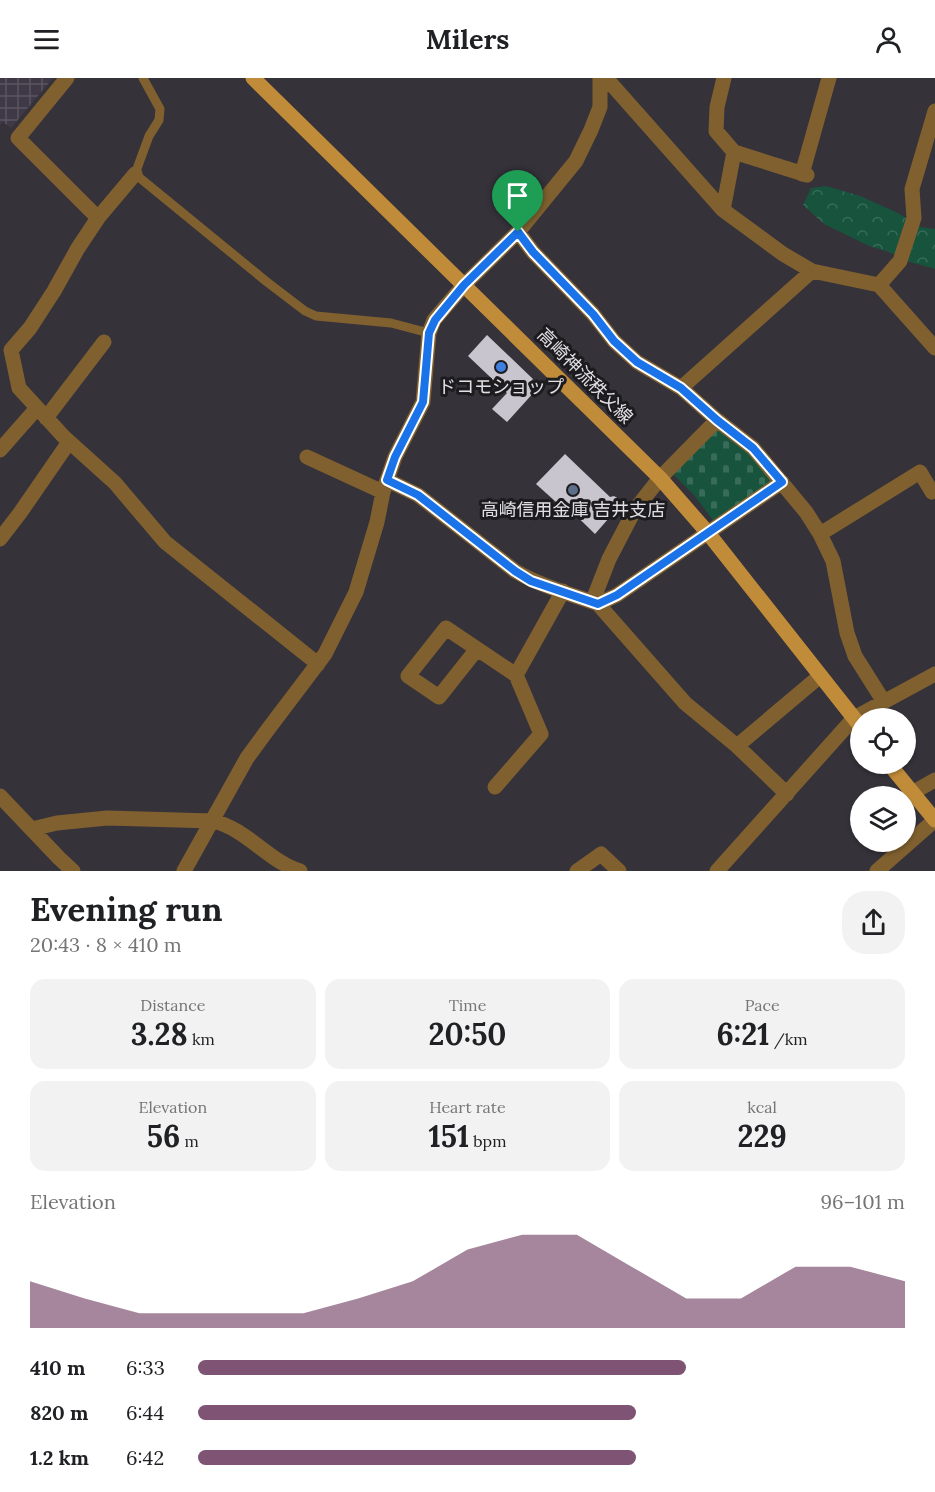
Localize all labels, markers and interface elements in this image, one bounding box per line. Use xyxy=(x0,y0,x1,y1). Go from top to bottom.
text: Milers xyxy=(426,22,509,56)
icon: menu xyxy=(30,23,63,56)
icon: person xyxy=(872,23,905,56)
pin xyxy=(492,170,543,232)
icon: arrive xyxy=(501,179,534,212)
street label: 高崎神流秩父線 xyxy=(533,323,638,428)
marker: ドコモショップ xyxy=(494,360,508,374)
place label: ドコモショップ xyxy=(438,375,564,398)
marker: 高崎信用金庫 吉井支店 xyxy=(566,483,580,497)
place label: 高崎信用金庫 吉井支店 xyxy=(481,498,665,521)
map controls xyxy=(850,708,916,852)
button: locate xyxy=(850,708,916,774)
button: layers xyxy=(850,786,916,852)
text: Evening run xyxy=(30,888,222,930)
button: share xyxy=(842,891,905,954)
text: 20:43 · 8 × 410 m xyxy=(30,932,182,957)
text: Distance xyxy=(140,995,205,1015)
text: Time xyxy=(449,995,486,1015)
text: Pace xyxy=(745,995,780,1015)
text: 3.28 xyxy=(131,1015,188,1053)
text: 20:50 xyxy=(429,1015,506,1053)
text: 6:21 xyxy=(717,1015,770,1053)
text: km xyxy=(188,1029,215,1049)
text: /km xyxy=(770,1029,808,1049)
text: Elevation xyxy=(138,1097,207,1117)
text: Heart rate xyxy=(429,1097,506,1117)
text: kcal xyxy=(747,1097,777,1117)
text: 56 xyxy=(147,1117,180,1155)
text: 151 xyxy=(429,1117,469,1155)
text: 229 xyxy=(738,1117,787,1155)
text: m xyxy=(180,1131,199,1151)
text: bpm xyxy=(469,1131,506,1151)
text: Elevation xyxy=(30,1189,116,1214)
text: 96–101 m xyxy=(820,1189,905,1214)
text: 410 m xyxy=(30,1355,85,1380)
text: 6:33 xyxy=(126,1355,165,1380)
text: 820 m xyxy=(30,1400,88,1425)
text: 6:44 xyxy=(126,1400,164,1425)
text: 1.2 km xyxy=(30,1445,89,1470)
text: 6:42 xyxy=(126,1445,164,1470)

